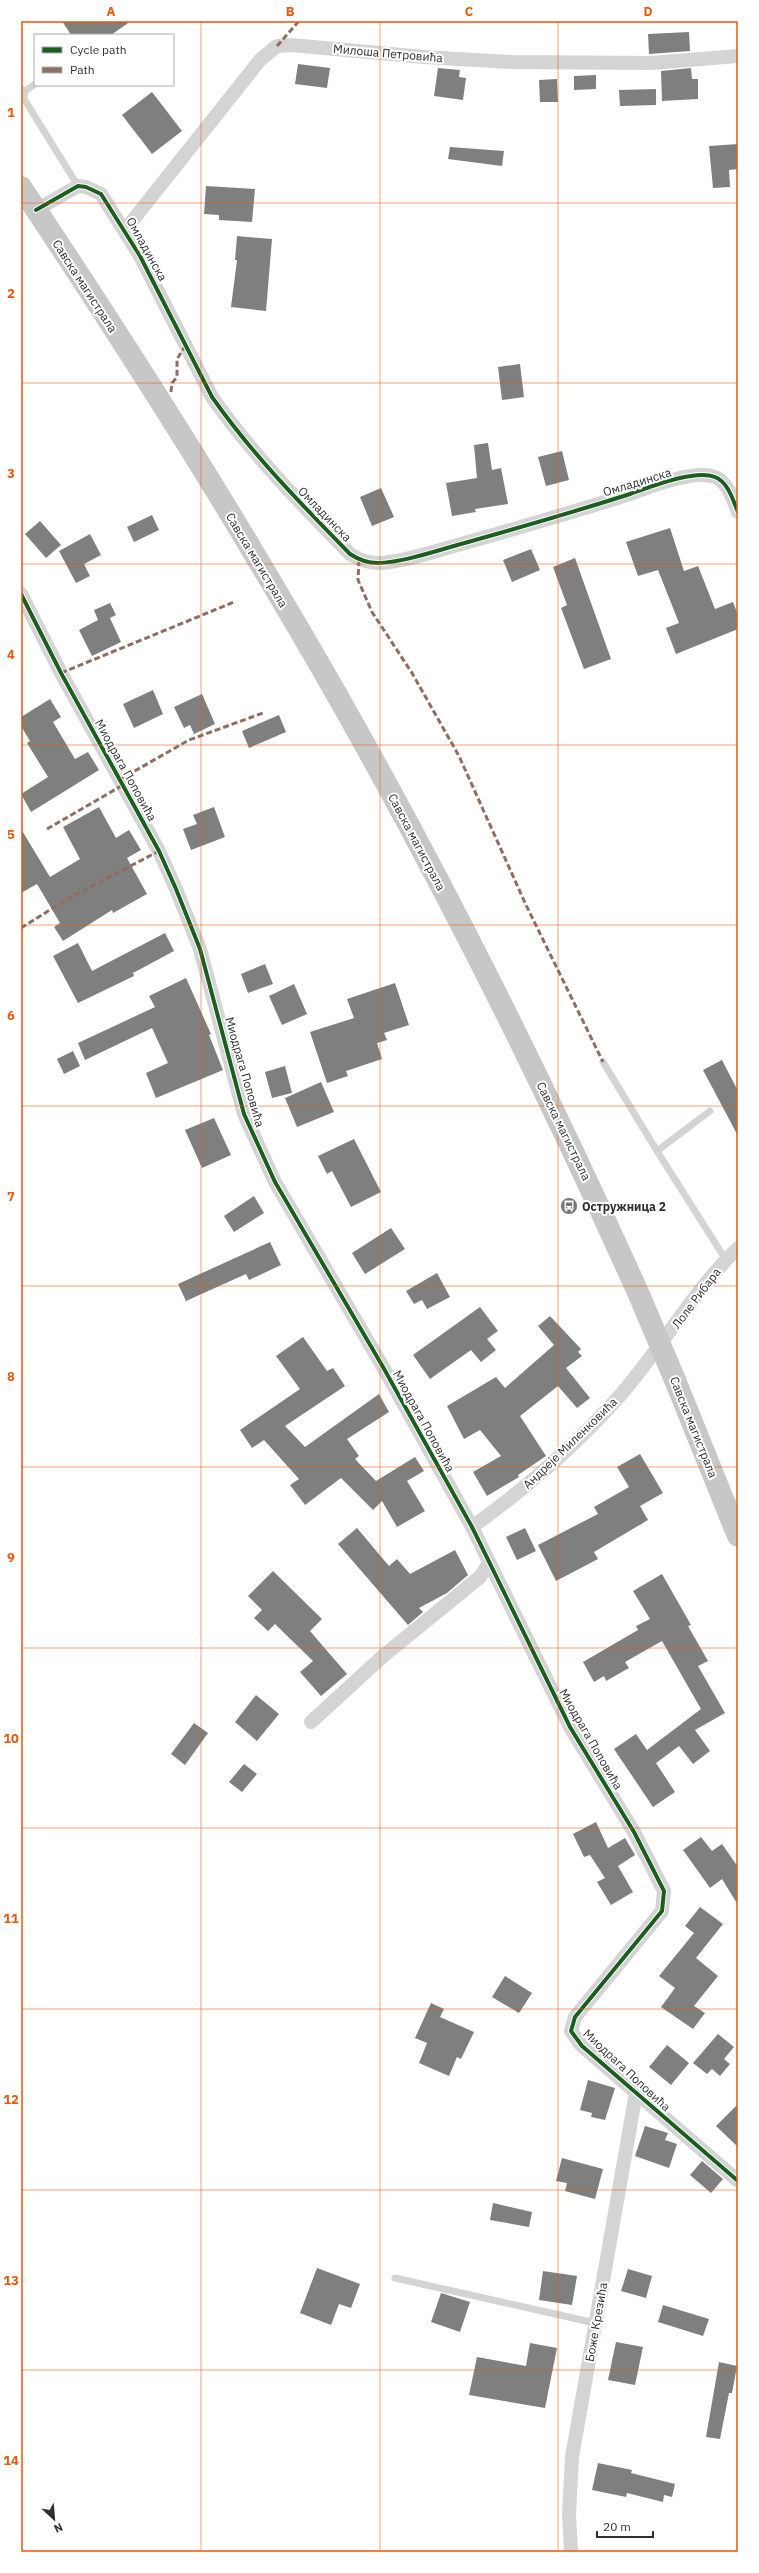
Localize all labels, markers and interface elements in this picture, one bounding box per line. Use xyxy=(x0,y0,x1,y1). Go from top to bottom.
text: A xyxy=(107,3,116,20)
text: B xyxy=(286,3,295,20)
text: C xyxy=(465,3,474,20)
text: D xyxy=(643,3,653,20)
legend xyxy=(34,34,174,86)
street label: Милоша Петровића xyxy=(332,41,444,65)
text: Cycle path xyxy=(70,42,127,57)
text: Path xyxy=(70,62,95,77)
text: 1 xyxy=(7,104,15,121)
street label: Омладинска xyxy=(123,215,171,284)
street label: Савска магистрала xyxy=(49,237,121,336)
text: 2 xyxy=(7,285,15,302)
street label: Омладинска xyxy=(601,464,673,499)
text: 3 xyxy=(7,465,15,482)
street label: Омладинска xyxy=(295,483,355,545)
street label: Савска магистрала xyxy=(223,510,291,611)
text: 4 xyxy=(7,646,15,663)
street label: Миодрага Поповића xyxy=(92,717,160,824)
street label: Савска магистрала xyxy=(385,791,449,894)
text: 5 xyxy=(7,826,15,843)
text: 6 xyxy=(7,1007,15,1024)
street label: Миодрага Поповића xyxy=(222,1015,268,1129)
street label: Савска магистрала xyxy=(534,1079,595,1183)
text: 7 xyxy=(7,1188,15,1205)
bus stop icon: Остружница 2 xyxy=(559,1196,579,1216)
place label: Остружница 2 xyxy=(582,1199,666,1214)
street label: Лоле Рибара xyxy=(668,1264,724,1331)
text: 8 xyxy=(7,1368,15,1385)
street label: Миодрага Поповића xyxy=(390,1368,458,1475)
street label: Савска магистрала xyxy=(667,1374,721,1480)
street label: Андреје Миленковића xyxy=(520,1394,621,1492)
text: 9 xyxy=(7,1549,15,1566)
street label: Миодрага Поповића xyxy=(556,1686,626,1793)
text: 10 xyxy=(3,1730,19,1747)
text: 11 xyxy=(3,1910,19,1927)
street label: Миодрага Поповића xyxy=(580,2026,674,2115)
text: 12 xyxy=(3,2091,19,2108)
text: 13 xyxy=(3,2272,19,2289)
street label: Боже Крезића xyxy=(582,2281,610,2363)
text: 14 xyxy=(3,2452,19,2469)
north arrow xyxy=(34,2499,74,2539)
scale bar xyxy=(597,2513,653,2539)
text: 20 m xyxy=(603,2519,631,2534)
text: N xyxy=(52,2520,65,2536)

